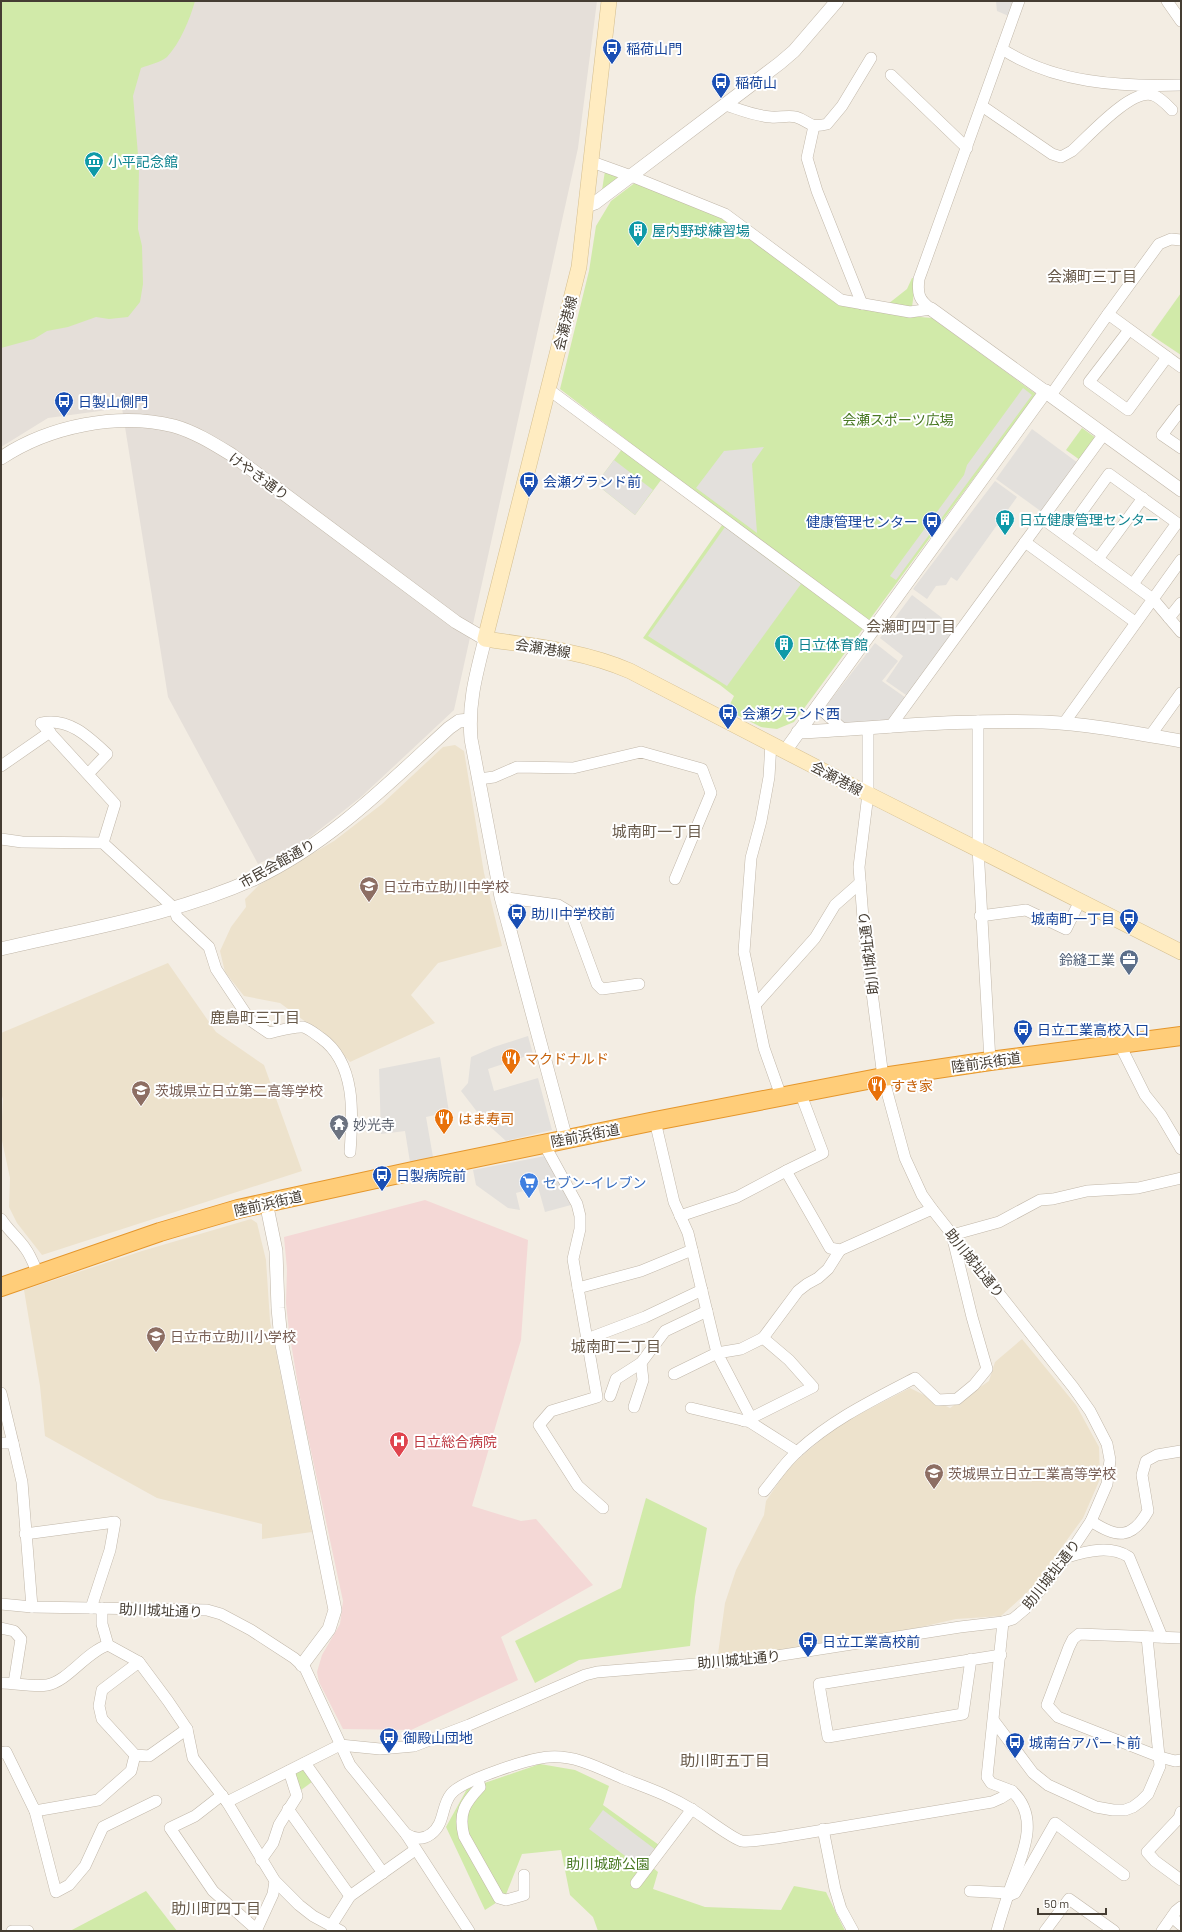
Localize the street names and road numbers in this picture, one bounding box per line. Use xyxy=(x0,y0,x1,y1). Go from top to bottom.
street label: 会瀬港線 xyxy=(550,294,580,352)
street label: けやき通り xyxy=(226,449,292,503)
street label: 会瀬港線 xyxy=(514,635,572,661)
street label: 会瀬港線 xyxy=(808,757,866,799)
street label: 市民会館通り xyxy=(236,835,318,891)
street label: 助川城址通り xyxy=(854,910,882,996)
street label: 陸前浜街道 xyxy=(950,1049,1022,1075)
street label: 陸前浜街道 xyxy=(549,1120,621,1150)
street label: 陸前浜街道 xyxy=(232,1187,304,1219)
street label: 助川城址通り xyxy=(942,1225,1008,1301)
street label: 助川城址通り xyxy=(1018,1536,1084,1612)
street label: 助川城址通り xyxy=(119,1600,203,1620)
street label: 助川城址通り xyxy=(696,1647,782,1671)

